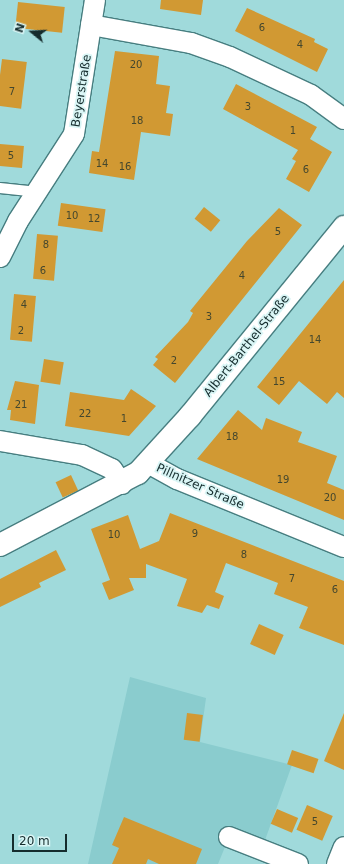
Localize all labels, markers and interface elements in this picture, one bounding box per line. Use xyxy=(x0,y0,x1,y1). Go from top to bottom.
north arrow xyxy=(12,12,52,52)
text: N xyxy=(13,22,28,35)
house number: 6 xyxy=(259,22,265,34)
house number: 4 xyxy=(297,39,303,51)
street label: Beyerstraße xyxy=(69,54,95,128)
house number: 20 xyxy=(130,59,142,71)
house number: 7 xyxy=(9,86,15,98)
house number: 3 xyxy=(245,101,251,113)
house number: 18 xyxy=(131,115,143,127)
house number: 1 xyxy=(290,125,296,137)
house number: 5 xyxy=(8,150,14,162)
house number: 14 xyxy=(96,158,108,170)
house number: 16 xyxy=(119,161,131,173)
house number: 6 xyxy=(303,164,309,176)
house number: 10 xyxy=(66,210,78,222)
house number: 12 xyxy=(88,213,100,225)
house number: 5 xyxy=(275,226,281,238)
house number: 8 xyxy=(43,239,49,251)
house number: 6 xyxy=(40,265,46,277)
house number: 4 xyxy=(239,270,245,282)
street label: Albert-Barthel-Straße xyxy=(201,292,293,400)
house number: 4 xyxy=(21,299,27,311)
house number: 3 xyxy=(206,311,212,323)
house number: 2 xyxy=(18,325,24,337)
house number: 14 xyxy=(309,334,321,346)
house number: 2 xyxy=(171,355,177,367)
house number: 15 xyxy=(273,376,285,388)
house number: 21 xyxy=(15,399,27,411)
house number: 22 xyxy=(79,408,91,420)
house number: 1 xyxy=(121,413,127,425)
house number: 18 xyxy=(226,431,238,443)
street label: Pillnitzer Straße xyxy=(154,461,246,513)
house number: 19 xyxy=(277,474,289,486)
house number: 20 xyxy=(324,492,336,504)
house number: 9 xyxy=(192,528,198,540)
house number: 10 xyxy=(108,529,120,541)
house number: 8 xyxy=(241,549,247,561)
house number: 7 xyxy=(289,573,295,585)
house number: 6 xyxy=(332,584,338,596)
house number: 5 xyxy=(312,816,318,828)
scale bar xyxy=(14,826,69,852)
text: 20 m xyxy=(19,834,50,848)

